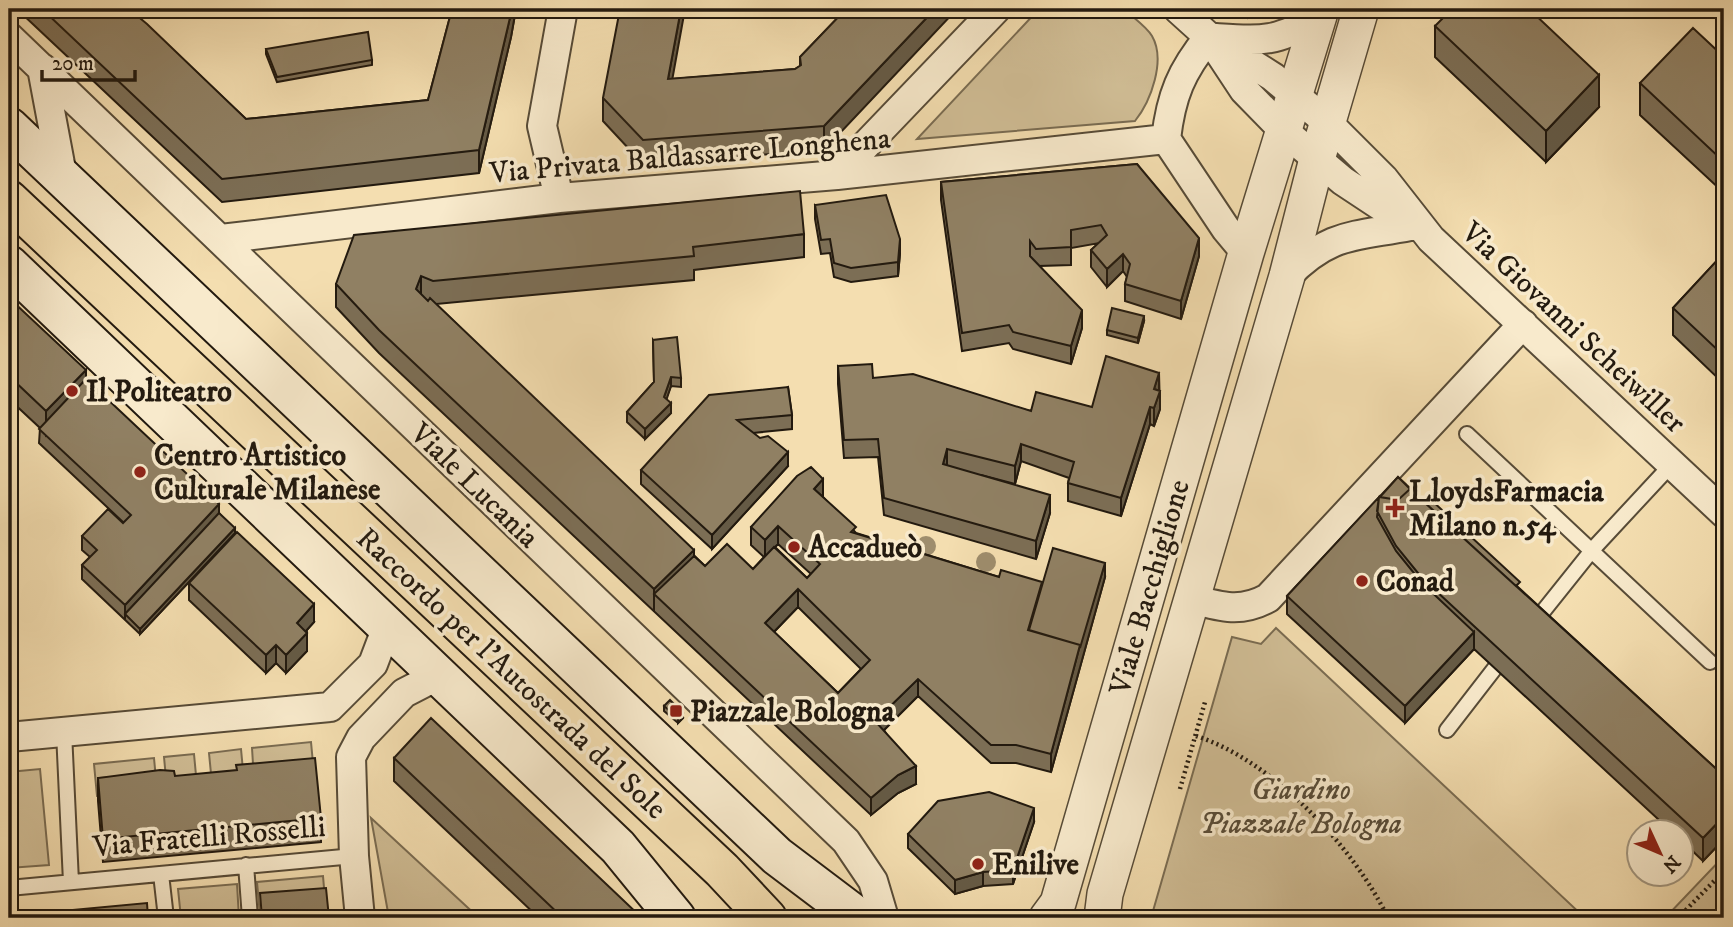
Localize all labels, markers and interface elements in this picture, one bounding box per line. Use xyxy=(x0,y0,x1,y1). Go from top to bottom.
scale bar xyxy=(42,38,135,82)
text: 20 m xyxy=(52,51,94,77)
street label: Via Privata Baldassarre Longhena xyxy=(487,121,892,193)
street label: Via Giovanni Scheiwiller xyxy=(1452,214,1693,442)
place label: Il Politeatro xyxy=(86,374,232,411)
marker: Il Politeatro xyxy=(64,383,80,399)
street label: Viale Lucania xyxy=(401,415,546,557)
place label: Centro Artistico Culturale Milanese xyxy=(154,438,381,509)
marker: Centro Artistico Culturale Milanese xyxy=(132,464,148,480)
place label: LloydsFarmacia Milano n.54 xyxy=(1409,474,1605,545)
street label: Viale Bacchiglione xyxy=(1102,476,1199,700)
marker: LloydsFarmacia Milano n.54 xyxy=(1387,500,1403,516)
street label: Raccordo per l'Autostrada del Sole xyxy=(348,521,674,828)
place label: Accadueò xyxy=(807,530,922,567)
marker: Accadueò xyxy=(786,539,802,555)
place label: Conad xyxy=(1376,564,1455,601)
marker: Conad xyxy=(1354,573,1370,589)
place label: Piazzale Bologna xyxy=(690,694,896,731)
marker: Piazzale Bologna xyxy=(668,703,684,719)
park label: Giardino Piazzale Bologna xyxy=(1200,772,1402,843)
street label: Via Fratelli Rosselli xyxy=(90,809,327,866)
north arrow xyxy=(1624,818,1694,888)
place label: Enilive xyxy=(992,847,1080,884)
text: N xyxy=(1657,850,1685,878)
marker: Enilive xyxy=(970,856,986,872)

